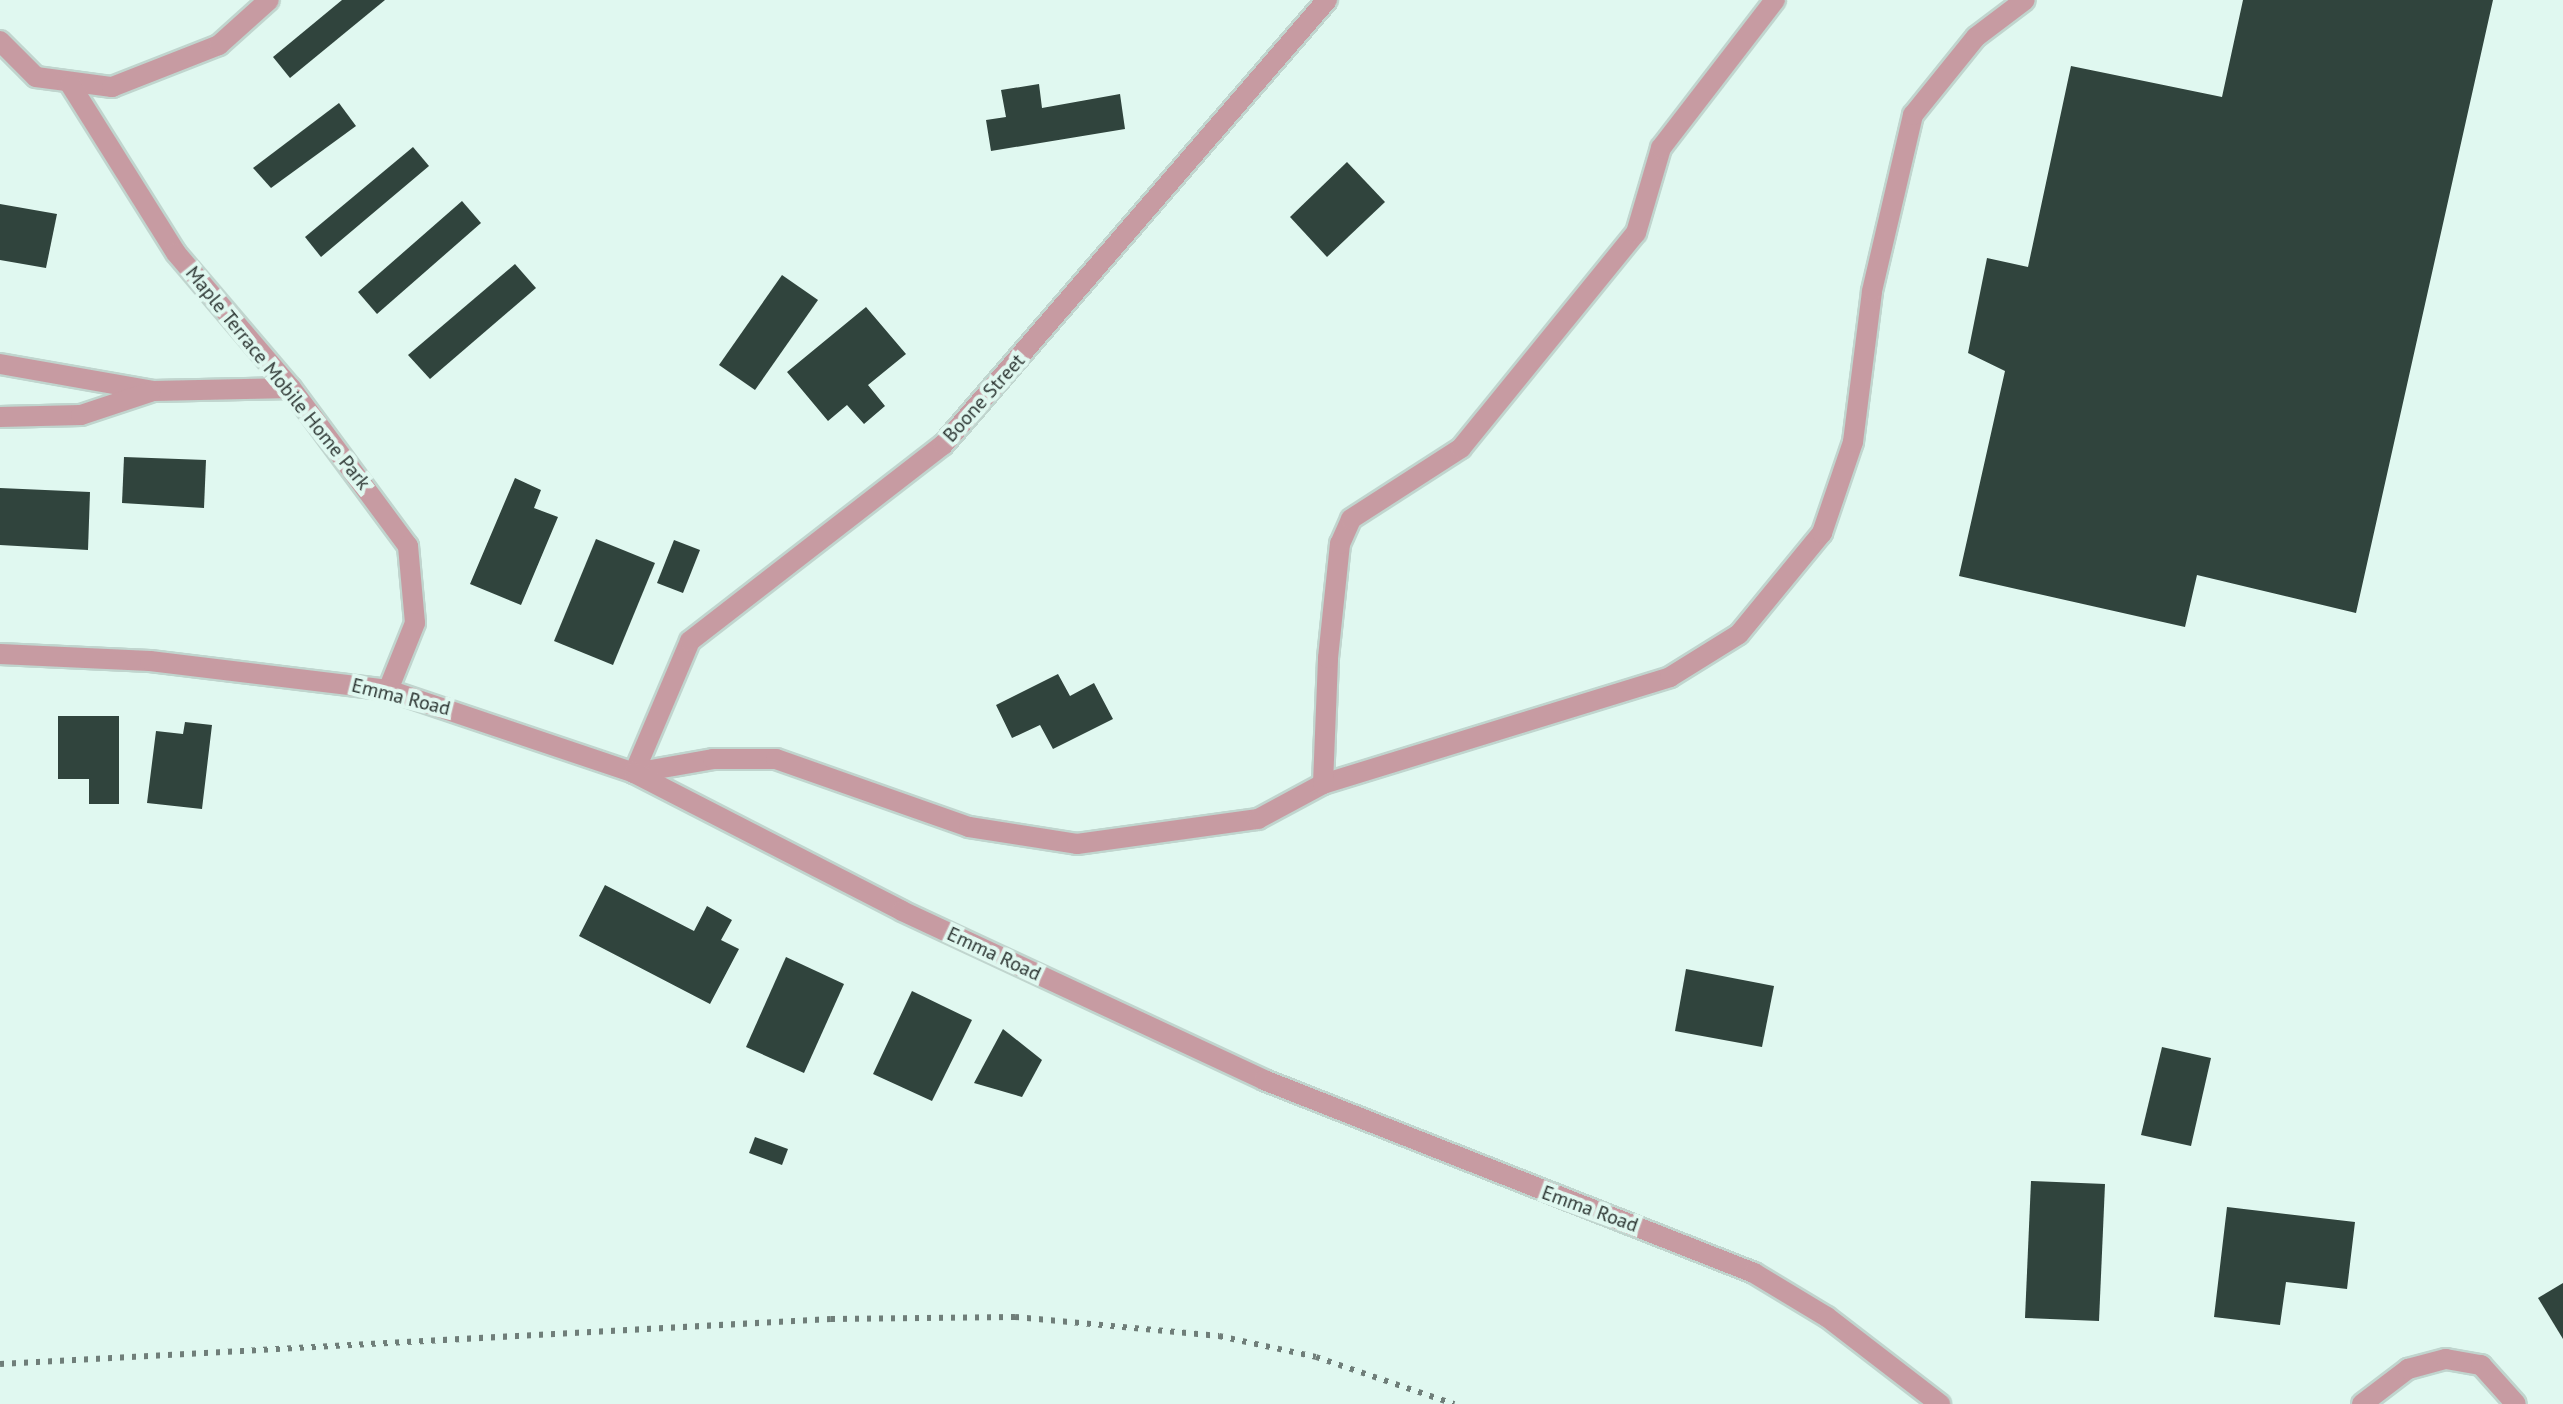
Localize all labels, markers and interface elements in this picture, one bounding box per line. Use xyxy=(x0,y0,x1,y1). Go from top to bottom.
street label: Maple Terrace Mobile Home Park xyxy=(180,261,376,495)
street label: Boone Street xyxy=(938,349,1030,447)
street label: Emma Road xyxy=(349,673,453,721)
street label: Emma Road xyxy=(943,922,1045,986)
street label: Emma Road xyxy=(1539,1180,1641,1238)

